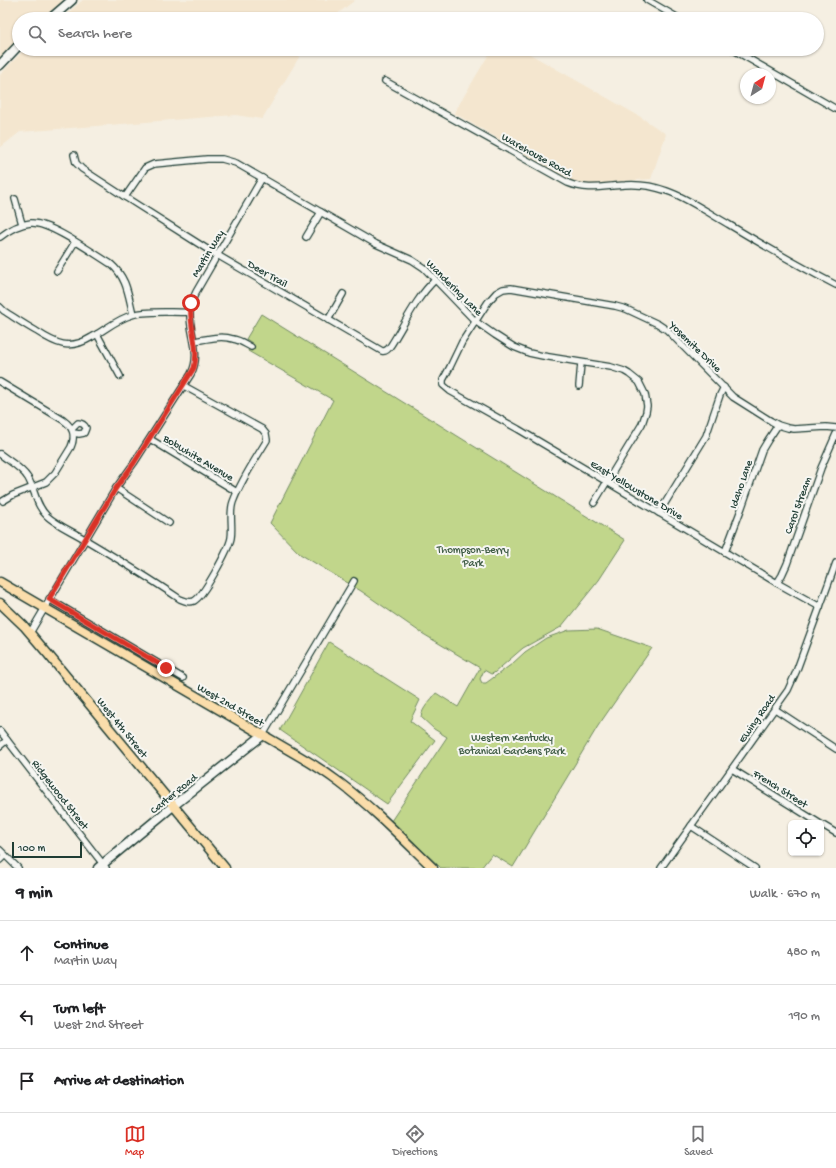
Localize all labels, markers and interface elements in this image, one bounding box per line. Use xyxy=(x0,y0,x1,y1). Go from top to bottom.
search box xyxy=(12,12,824,56)
icon: search xyxy=(26,23,48,45)
text: Search here xyxy=(58,25,132,43)
north arrow xyxy=(740,68,776,104)
street label: Warehouse Road xyxy=(499,132,574,181)
street label: Martin Way xyxy=(190,228,228,280)
street label: Deer Trail xyxy=(244,258,290,291)
street label: Wandering Lane xyxy=(423,258,484,319)
route start xyxy=(182,294,200,312)
street label: Yosemite Drive xyxy=(665,319,723,375)
street label: Bobwhite Avenue xyxy=(160,433,236,485)
street label: East Yellowstone Drive xyxy=(588,458,685,523)
street label: Idaho Lane xyxy=(728,459,756,510)
street label: Carol Stream xyxy=(783,475,815,536)
park label: Thompson-Berry Park xyxy=(436,545,510,570)
route end xyxy=(157,659,175,677)
street label: West 2nd Street xyxy=(194,682,267,730)
street label: Ewing Road xyxy=(737,692,779,745)
street label: West 4th Street xyxy=(94,696,150,762)
park label: Western Kentucky Botanical Gardens Park xyxy=(458,733,566,758)
street label: Ridgewood Street xyxy=(29,758,91,834)
street label: French Street xyxy=(750,768,811,812)
street label: Carter Road xyxy=(148,771,201,817)
map controls xyxy=(788,820,824,856)
button: locate xyxy=(788,820,824,856)
scale bar xyxy=(12,840,82,859)
text: 100 m xyxy=(18,843,45,855)
text: 9 min xyxy=(16,884,52,904)
text: Walk · 670 m xyxy=(750,887,820,902)
text: Continue xyxy=(54,936,108,954)
icon: ahead xyxy=(16,942,38,964)
text: 480 m xyxy=(787,945,820,960)
text: Martin Way xyxy=(54,954,117,969)
text: Turn left xyxy=(54,1000,105,1018)
icon: left xyxy=(16,1006,38,1028)
text: 190 m xyxy=(789,1009,820,1024)
text: West 2nd Street xyxy=(54,1018,143,1033)
icon: arrive xyxy=(16,1070,38,1092)
text: Arrive at destination xyxy=(54,1072,184,1090)
tab: Map xyxy=(124,1123,146,1159)
tab: Directions xyxy=(393,1123,437,1159)
tab: Saved xyxy=(684,1123,712,1159)

